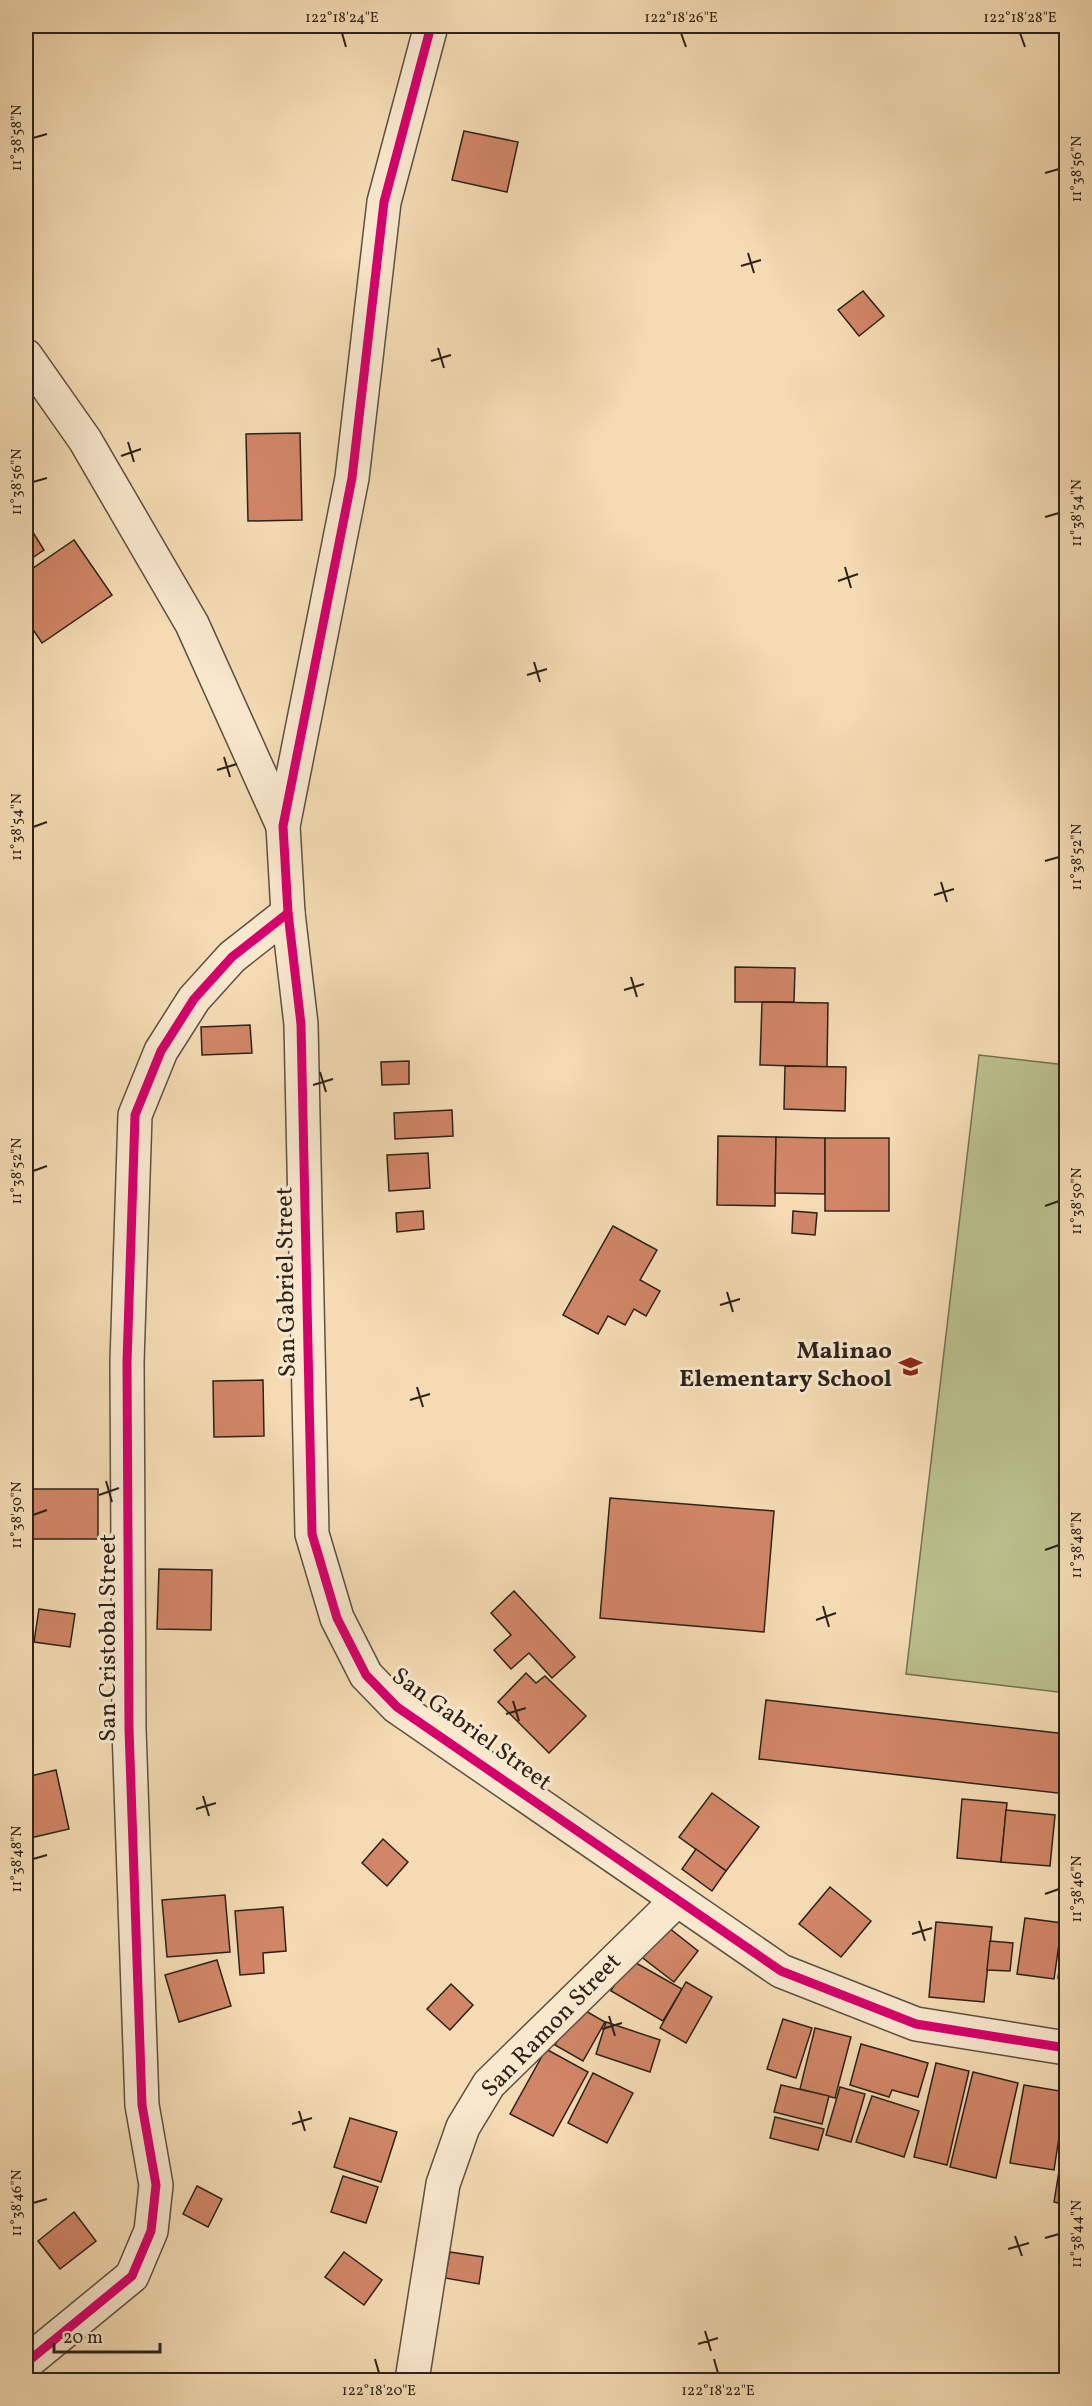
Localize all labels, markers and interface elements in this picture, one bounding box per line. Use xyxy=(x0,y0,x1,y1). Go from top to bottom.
text: 122°18'24"E xyxy=(305,8,379,29)
text: 122°18'26"E xyxy=(644,8,718,29)
text: 122°18'28"E xyxy=(983,8,1057,29)
text: 11°38'58"N xyxy=(7,105,28,171)
text: 11°38'56"N xyxy=(1067,136,1088,202)
text: 11°38'56"N xyxy=(7,449,28,515)
text: 11°38'54"N xyxy=(1067,479,1088,547)
text: 11°38'54"N xyxy=(7,793,28,861)
text: 11°38'52"N xyxy=(1067,824,1088,890)
text: 11°38'52"N xyxy=(7,1138,28,1204)
text: 11°38'50"N xyxy=(1067,1167,1088,1235)
street label: San Gabriel Street xyxy=(268,1186,306,1378)
place label: Malinao Elementary School xyxy=(679,1335,892,1397)
school or university icon: Malinao Elementary School xyxy=(897,1353,923,1379)
text: 11°38'50"N xyxy=(7,1481,28,1549)
text: 11°38'48"N xyxy=(1067,1512,1088,1578)
street label: San Cristobal Street xyxy=(92,1534,126,1742)
street label: San Gabriel Street xyxy=(384,1660,558,1800)
text: 11°38'48"N xyxy=(7,1826,28,1892)
text: 11°38'46"N xyxy=(1067,1855,1088,1923)
street label: San Ramon Street xyxy=(474,1946,630,2106)
text: 11°38'46"N xyxy=(7,2169,28,2237)
text: 11°38'44"N xyxy=(1067,2200,1088,2268)
scale bar xyxy=(54,2316,160,2354)
text: 20 m xyxy=(63,2326,103,2351)
text: 122°18'20"E xyxy=(342,2381,416,2402)
text: 122°18'22"E xyxy=(681,2381,755,2402)

